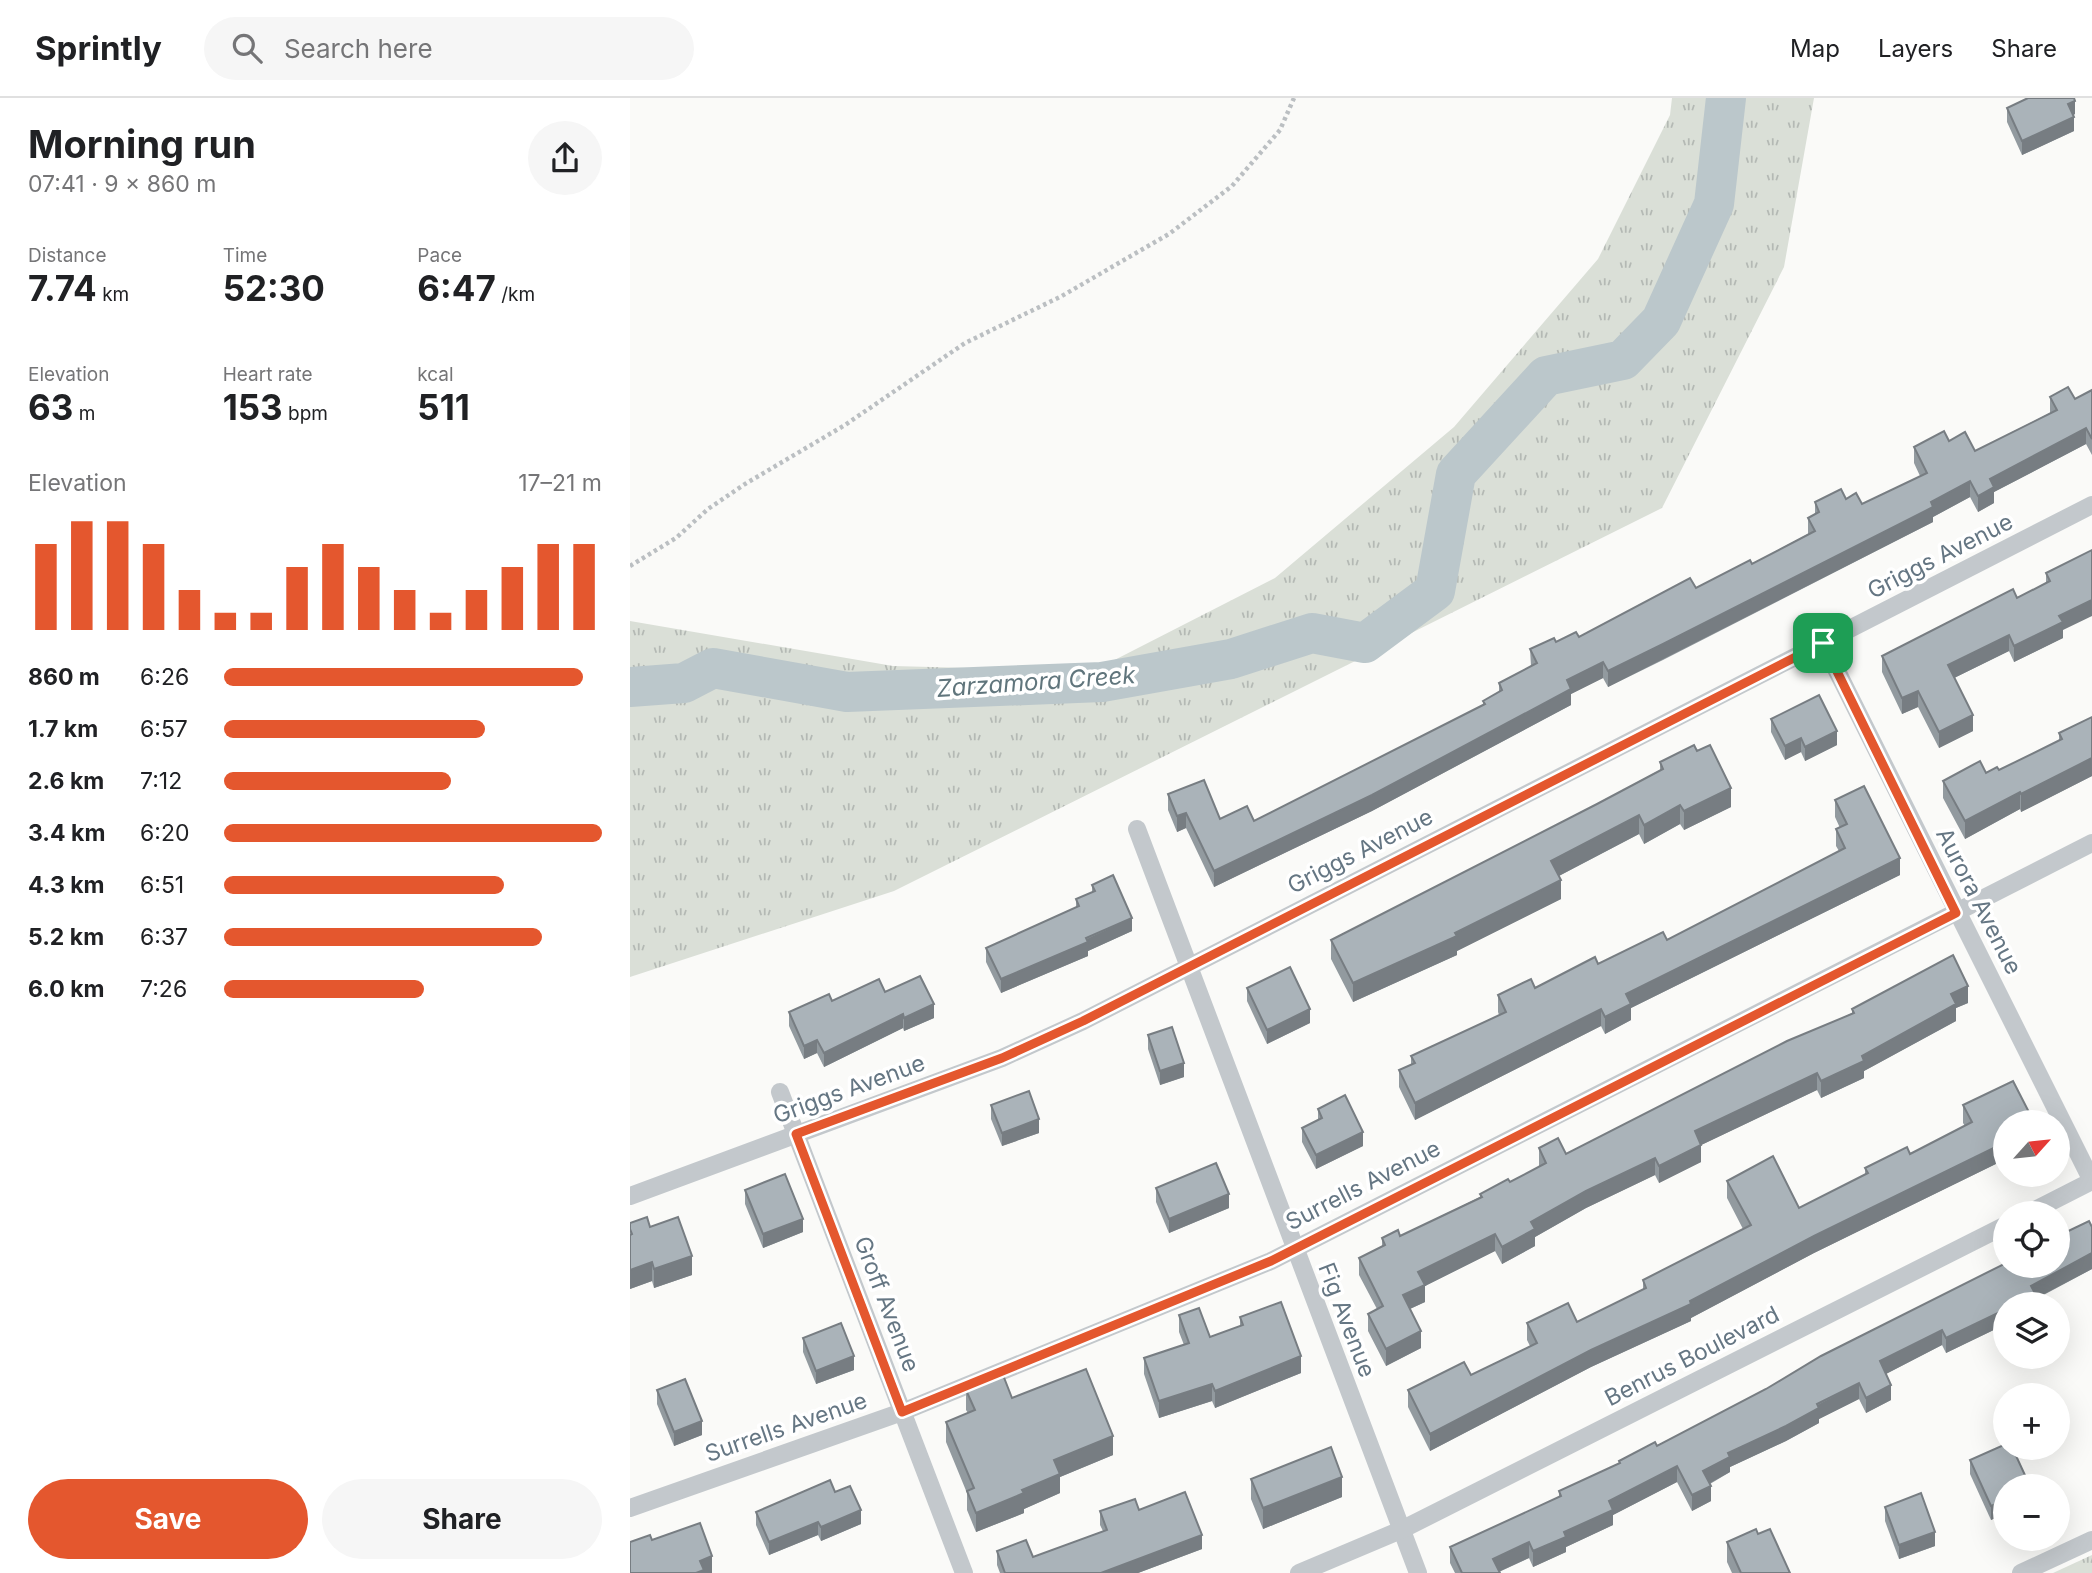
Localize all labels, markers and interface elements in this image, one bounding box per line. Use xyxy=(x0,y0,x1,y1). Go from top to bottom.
search box xyxy=(204,17,694,80)
text: Sprintly xyxy=(35,28,162,68)
icon: search xyxy=(228,29,266,67)
text: Search here xyxy=(284,33,433,64)
text: Map xyxy=(1790,34,1840,63)
text: Layers xyxy=(1878,34,1953,63)
text: Share xyxy=(1991,34,2057,63)
text: Morning run xyxy=(28,121,256,167)
button: share xyxy=(528,121,602,195)
text: 07:41 · 9 × 860 m xyxy=(28,170,216,198)
text: Distance xyxy=(28,244,106,267)
text: Time xyxy=(223,244,267,267)
text: Pace xyxy=(417,244,462,267)
text: 7.74 xyxy=(28,267,97,309)
text: 52:30 xyxy=(223,267,325,309)
text: 6:47 xyxy=(417,267,496,309)
text: km xyxy=(97,283,129,306)
text: /km xyxy=(496,283,535,306)
text: Elevation xyxy=(28,363,109,386)
text: Heart rate xyxy=(223,363,313,386)
text: kcal xyxy=(417,363,454,386)
text: 63 xyxy=(28,386,73,428)
text: 153 xyxy=(223,386,283,428)
text: 511 xyxy=(417,386,470,428)
text: m xyxy=(73,402,95,425)
text: bpm xyxy=(283,402,328,425)
text: Elevation xyxy=(28,469,127,497)
text: 17–21 m xyxy=(518,469,602,497)
street label: Griggs Avenue xyxy=(1863,507,2017,605)
pin xyxy=(1793,613,1853,673)
icon: arrive xyxy=(1804,624,1842,662)
water label: Zarzamora Creek xyxy=(936,660,1137,703)
text: 860 m xyxy=(28,663,100,691)
text: 6:26 xyxy=(140,663,189,691)
text: 1.7 km xyxy=(28,715,98,743)
text: 6:57 xyxy=(140,715,188,743)
text: 2.6 km xyxy=(28,767,104,795)
text: 7:12 xyxy=(140,767,182,795)
street label: Griggs Avenue xyxy=(1283,802,1437,900)
text: 3.4 km xyxy=(28,819,105,847)
text: 6:20 xyxy=(140,819,189,847)
street label: Aurora Avenue xyxy=(1930,823,2028,979)
text: 4.3 km xyxy=(28,871,105,899)
text: 6:51 xyxy=(140,871,184,899)
text: 5.2 km xyxy=(28,923,104,951)
text: 6:37 xyxy=(140,923,188,951)
text: 6.0 km xyxy=(28,975,105,1003)
text: 7:26 xyxy=(140,975,187,1003)
street label: Griggs Avenue xyxy=(769,1049,929,1129)
north arrow xyxy=(1993,1110,2070,1186)
map controls xyxy=(1993,1110,2070,1551)
street label: Surrells Avenue xyxy=(1281,1134,1445,1236)
button: locate xyxy=(1993,1201,2070,1278)
street label: Groff Avenue xyxy=(848,1232,926,1376)
street label: Fig Avenue xyxy=(1312,1259,1382,1381)
button: layers xyxy=(1993,1292,2070,1369)
street label: Benrus Boulevard xyxy=(1600,1300,1784,1412)
button: + xyxy=(1993,1383,2070,1460)
street label: Surrells Avenue xyxy=(701,1386,871,1468)
button: − xyxy=(1993,1474,2070,1551)
button: Save xyxy=(28,1479,308,1559)
button: Share xyxy=(322,1479,602,1559)

